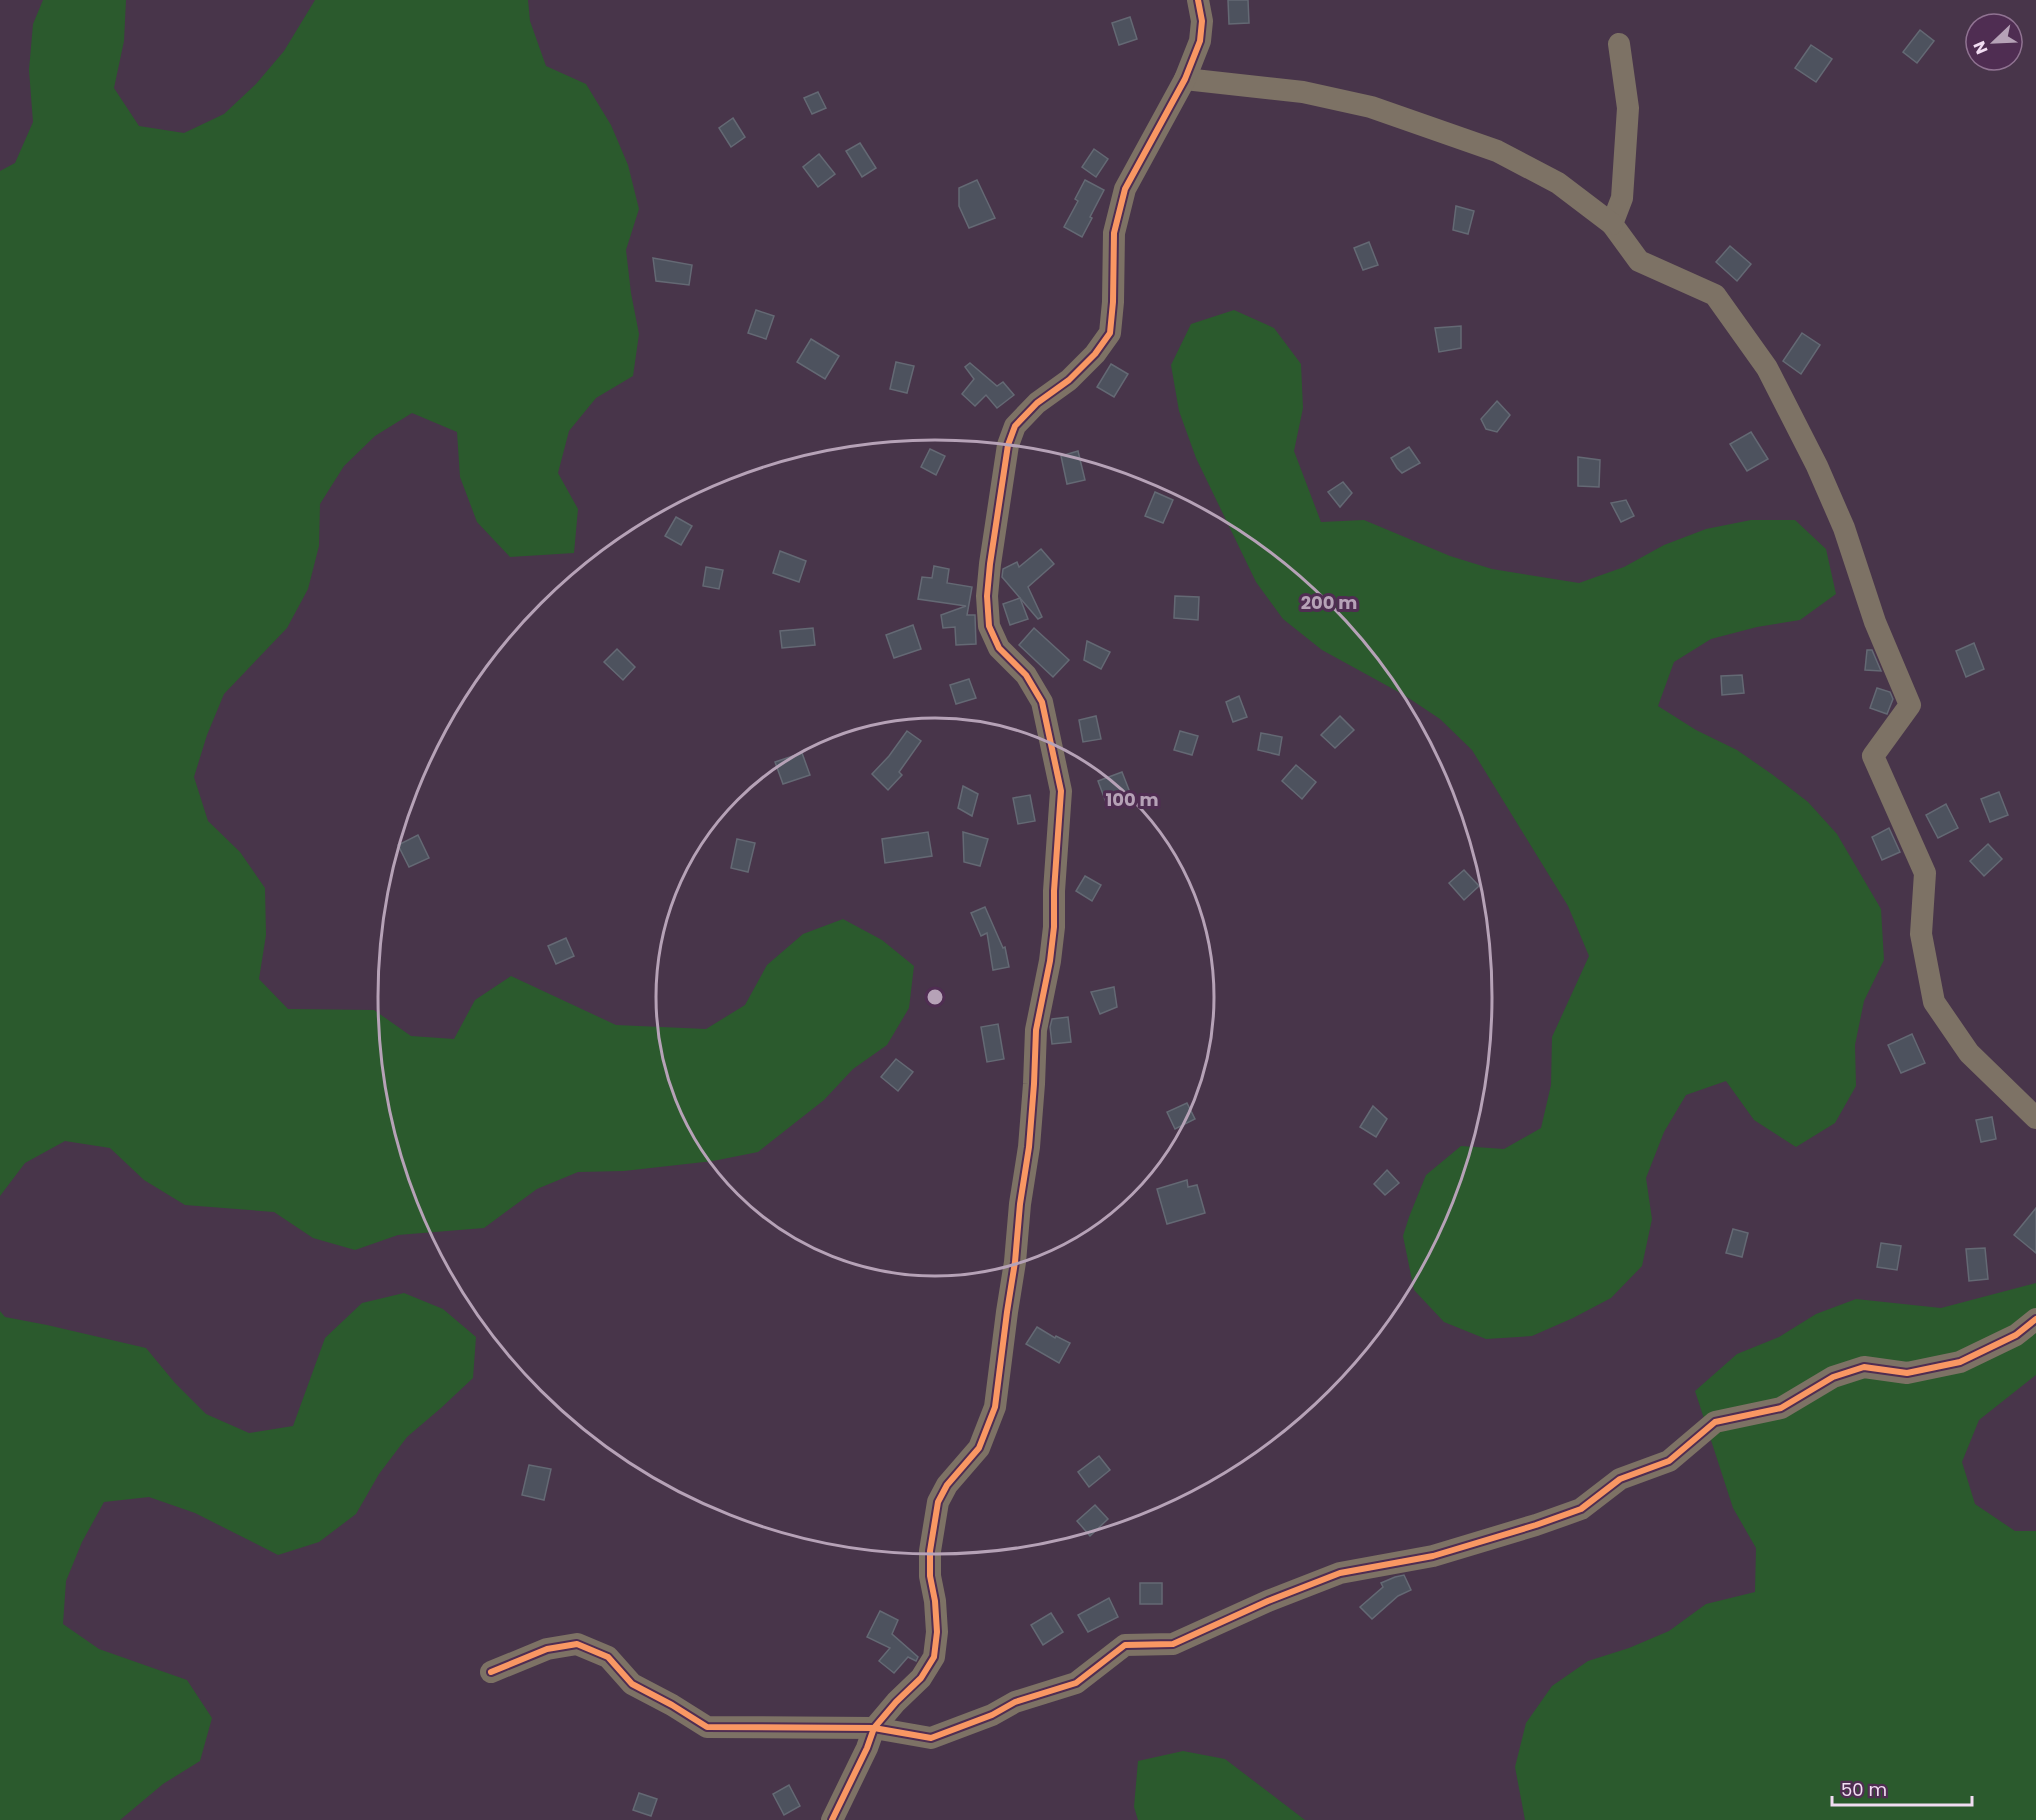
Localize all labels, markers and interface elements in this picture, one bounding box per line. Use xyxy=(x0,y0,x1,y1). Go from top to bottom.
north arrow xyxy=(1964,12,2024,72)
text: N xyxy=(1968,38,1994,58)
text: 200 m xyxy=(1301,590,1357,615)
text: 100 m xyxy=(1105,787,1159,812)
centre of rings xyxy=(925,987,945,1007)
scale bar xyxy=(1832,1769,1972,1807)
text: 50 m xyxy=(1841,1777,1887,1802)

